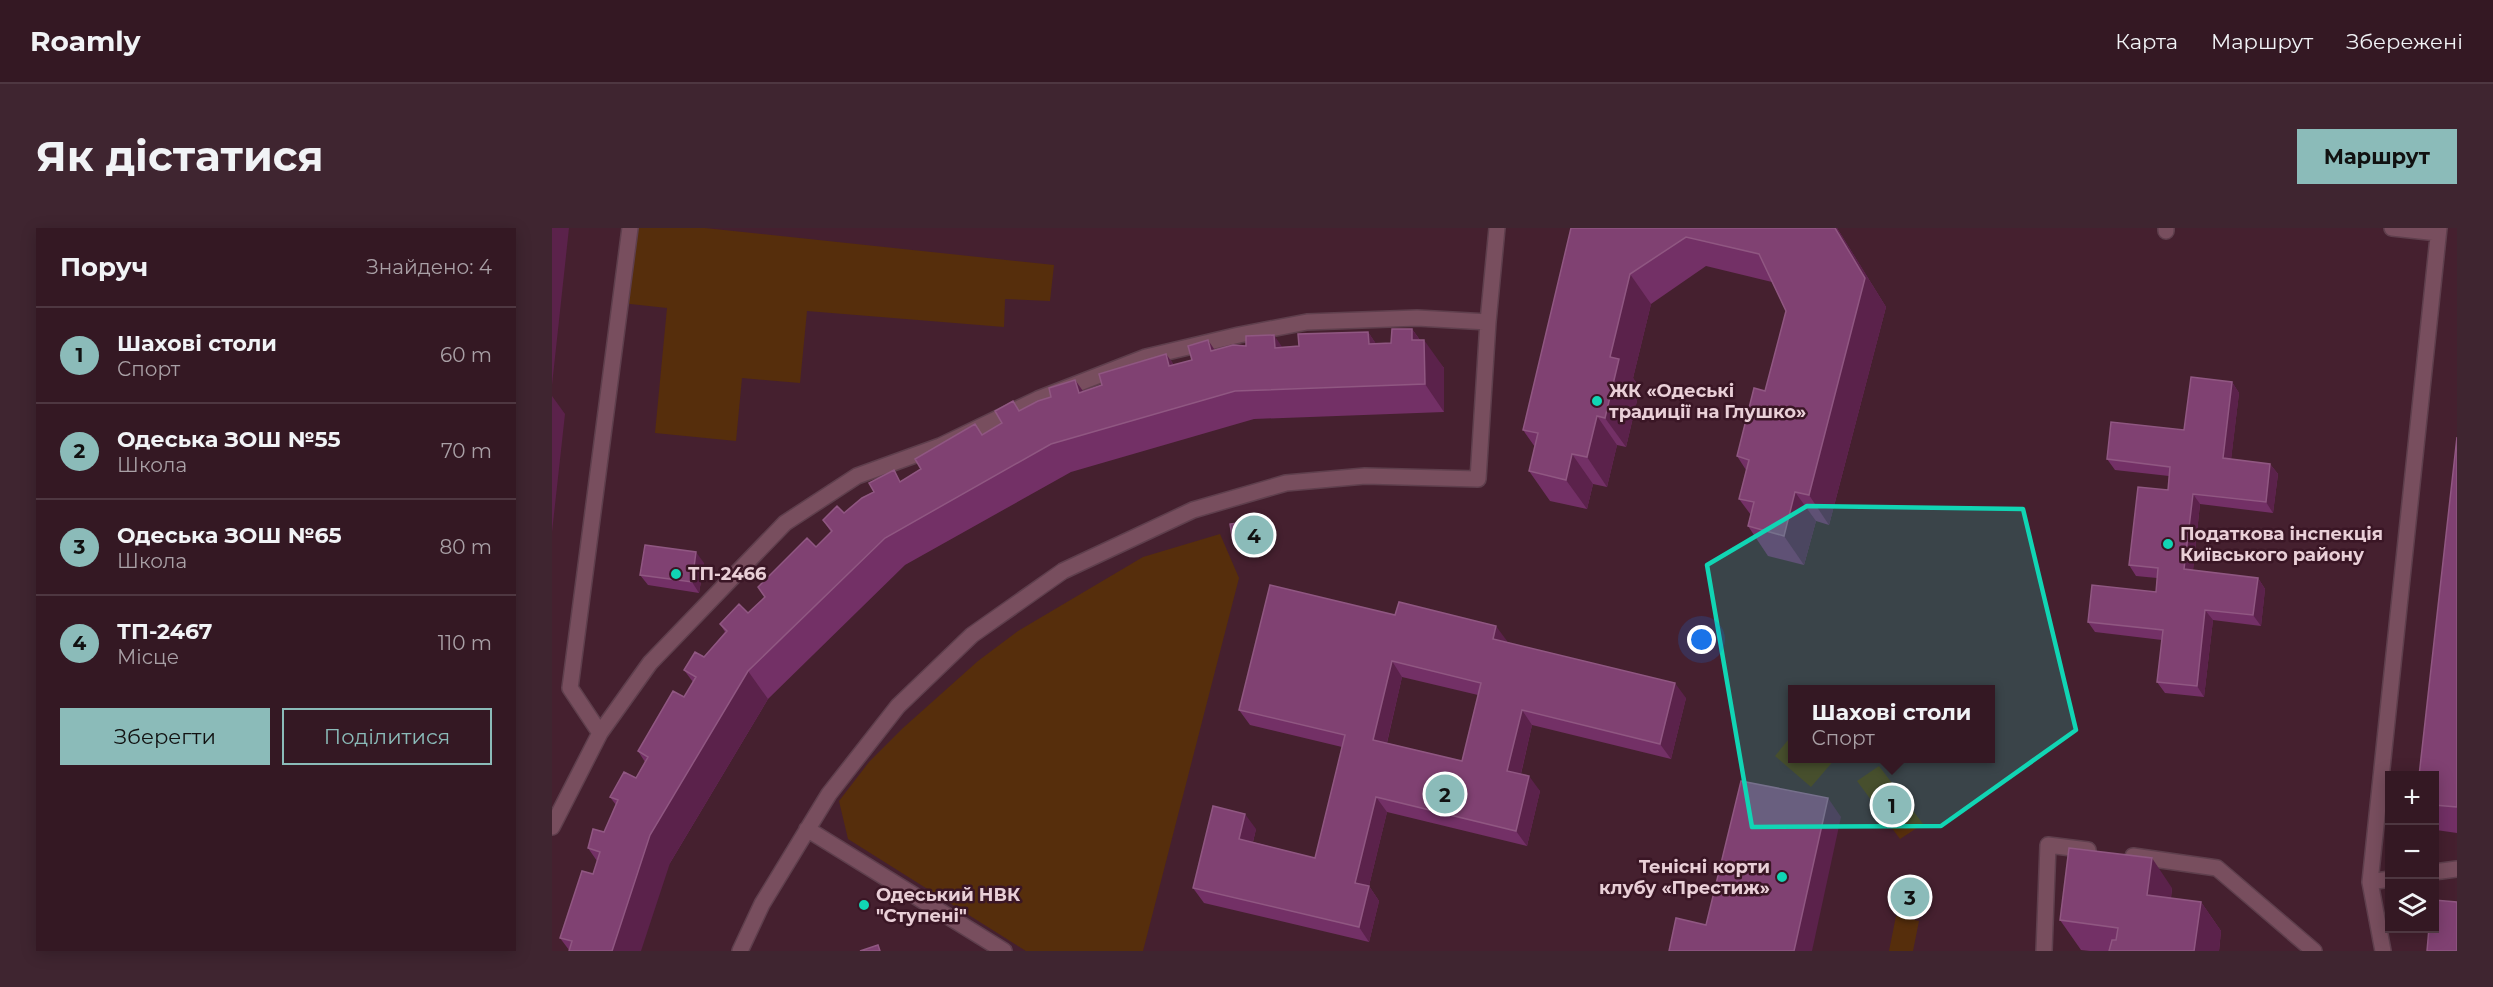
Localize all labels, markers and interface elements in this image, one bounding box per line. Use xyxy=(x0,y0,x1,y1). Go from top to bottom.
text: Roamly xyxy=(30,24,140,58)
text: Карта xyxy=(2115,29,2178,54)
text: Маршрут xyxy=(2211,29,2313,54)
text: Збережені xyxy=(2346,29,2463,54)
button: Маршрут xyxy=(2297,129,2457,184)
text: Як дістатися xyxy=(36,130,324,182)
text: Поруч xyxy=(60,251,148,283)
text: Знайдено: 4 xyxy=(366,255,492,279)
text: Шахові столи xyxy=(117,330,277,357)
text: 1 xyxy=(76,343,83,367)
text: 60 m xyxy=(440,343,492,367)
text: Спорт xyxy=(117,357,180,381)
place label: ЖК «Одеські традиції на Глушко» xyxy=(1609,380,1806,423)
marker: ЖК «Одеські традиції на Глушко» xyxy=(1590,394,1604,408)
text: Одеська ЗОШ №55 xyxy=(117,426,341,453)
text: 2 xyxy=(74,439,85,463)
text: 70 m xyxy=(441,439,492,463)
text: Школа xyxy=(117,453,187,477)
pin: 4 xyxy=(1234,512,1274,558)
text: Одеська ЗОШ №65 xyxy=(117,522,342,549)
place label: Податкова інспекція Київського району xyxy=(2180,523,2383,566)
text: 3 xyxy=(74,535,85,559)
text: 80 m xyxy=(440,535,492,559)
marker: Податкова інспекція Київського району xyxy=(2161,537,2175,551)
text: Школа xyxy=(117,549,187,573)
place label: ТП-2466 xyxy=(688,563,767,585)
marker: ТП-2466 xyxy=(669,567,683,581)
text: ТП-2467 xyxy=(117,618,213,645)
your location xyxy=(1687,625,1716,654)
text: 4 xyxy=(73,631,86,655)
text: 110 m xyxy=(438,631,492,655)
text: Місце xyxy=(117,645,179,669)
popup xyxy=(1788,685,1995,763)
text: Шахові столи xyxy=(1812,699,1971,726)
button: Зберегти xyxy=(60,708,270,765)
button: Поділитися xyxy=(282,708,492,765)
text: Спорт xyxy=(1812,726,1875,750)
map controls xyxy=(2385,771,2439,933)
button: + xyxy=(2385,771,2439,825)
pin: 2 xyxy=(1426,772,1464,816)
pin: 1 xyxy=(1872,782,1912,828)
button: − xyxy=(2385,825,2439,879)
place label: Тенісні корти клубу «Престиж» xyxy=(1599,856,1770,899)
marker: Тенісні корти клубу «Престиж» xyxy=(1775,870,1789,884)
pin: 3 xyxy=(1890,874,1930,920)
button: layers xyxy=(2385,879,2439,933)
place label: Одеський НВК "Ступені" xyxy=(876,884,1021,927)
marker: Одеський НВК "Ступені" xyxy=(857,898,871,912)

